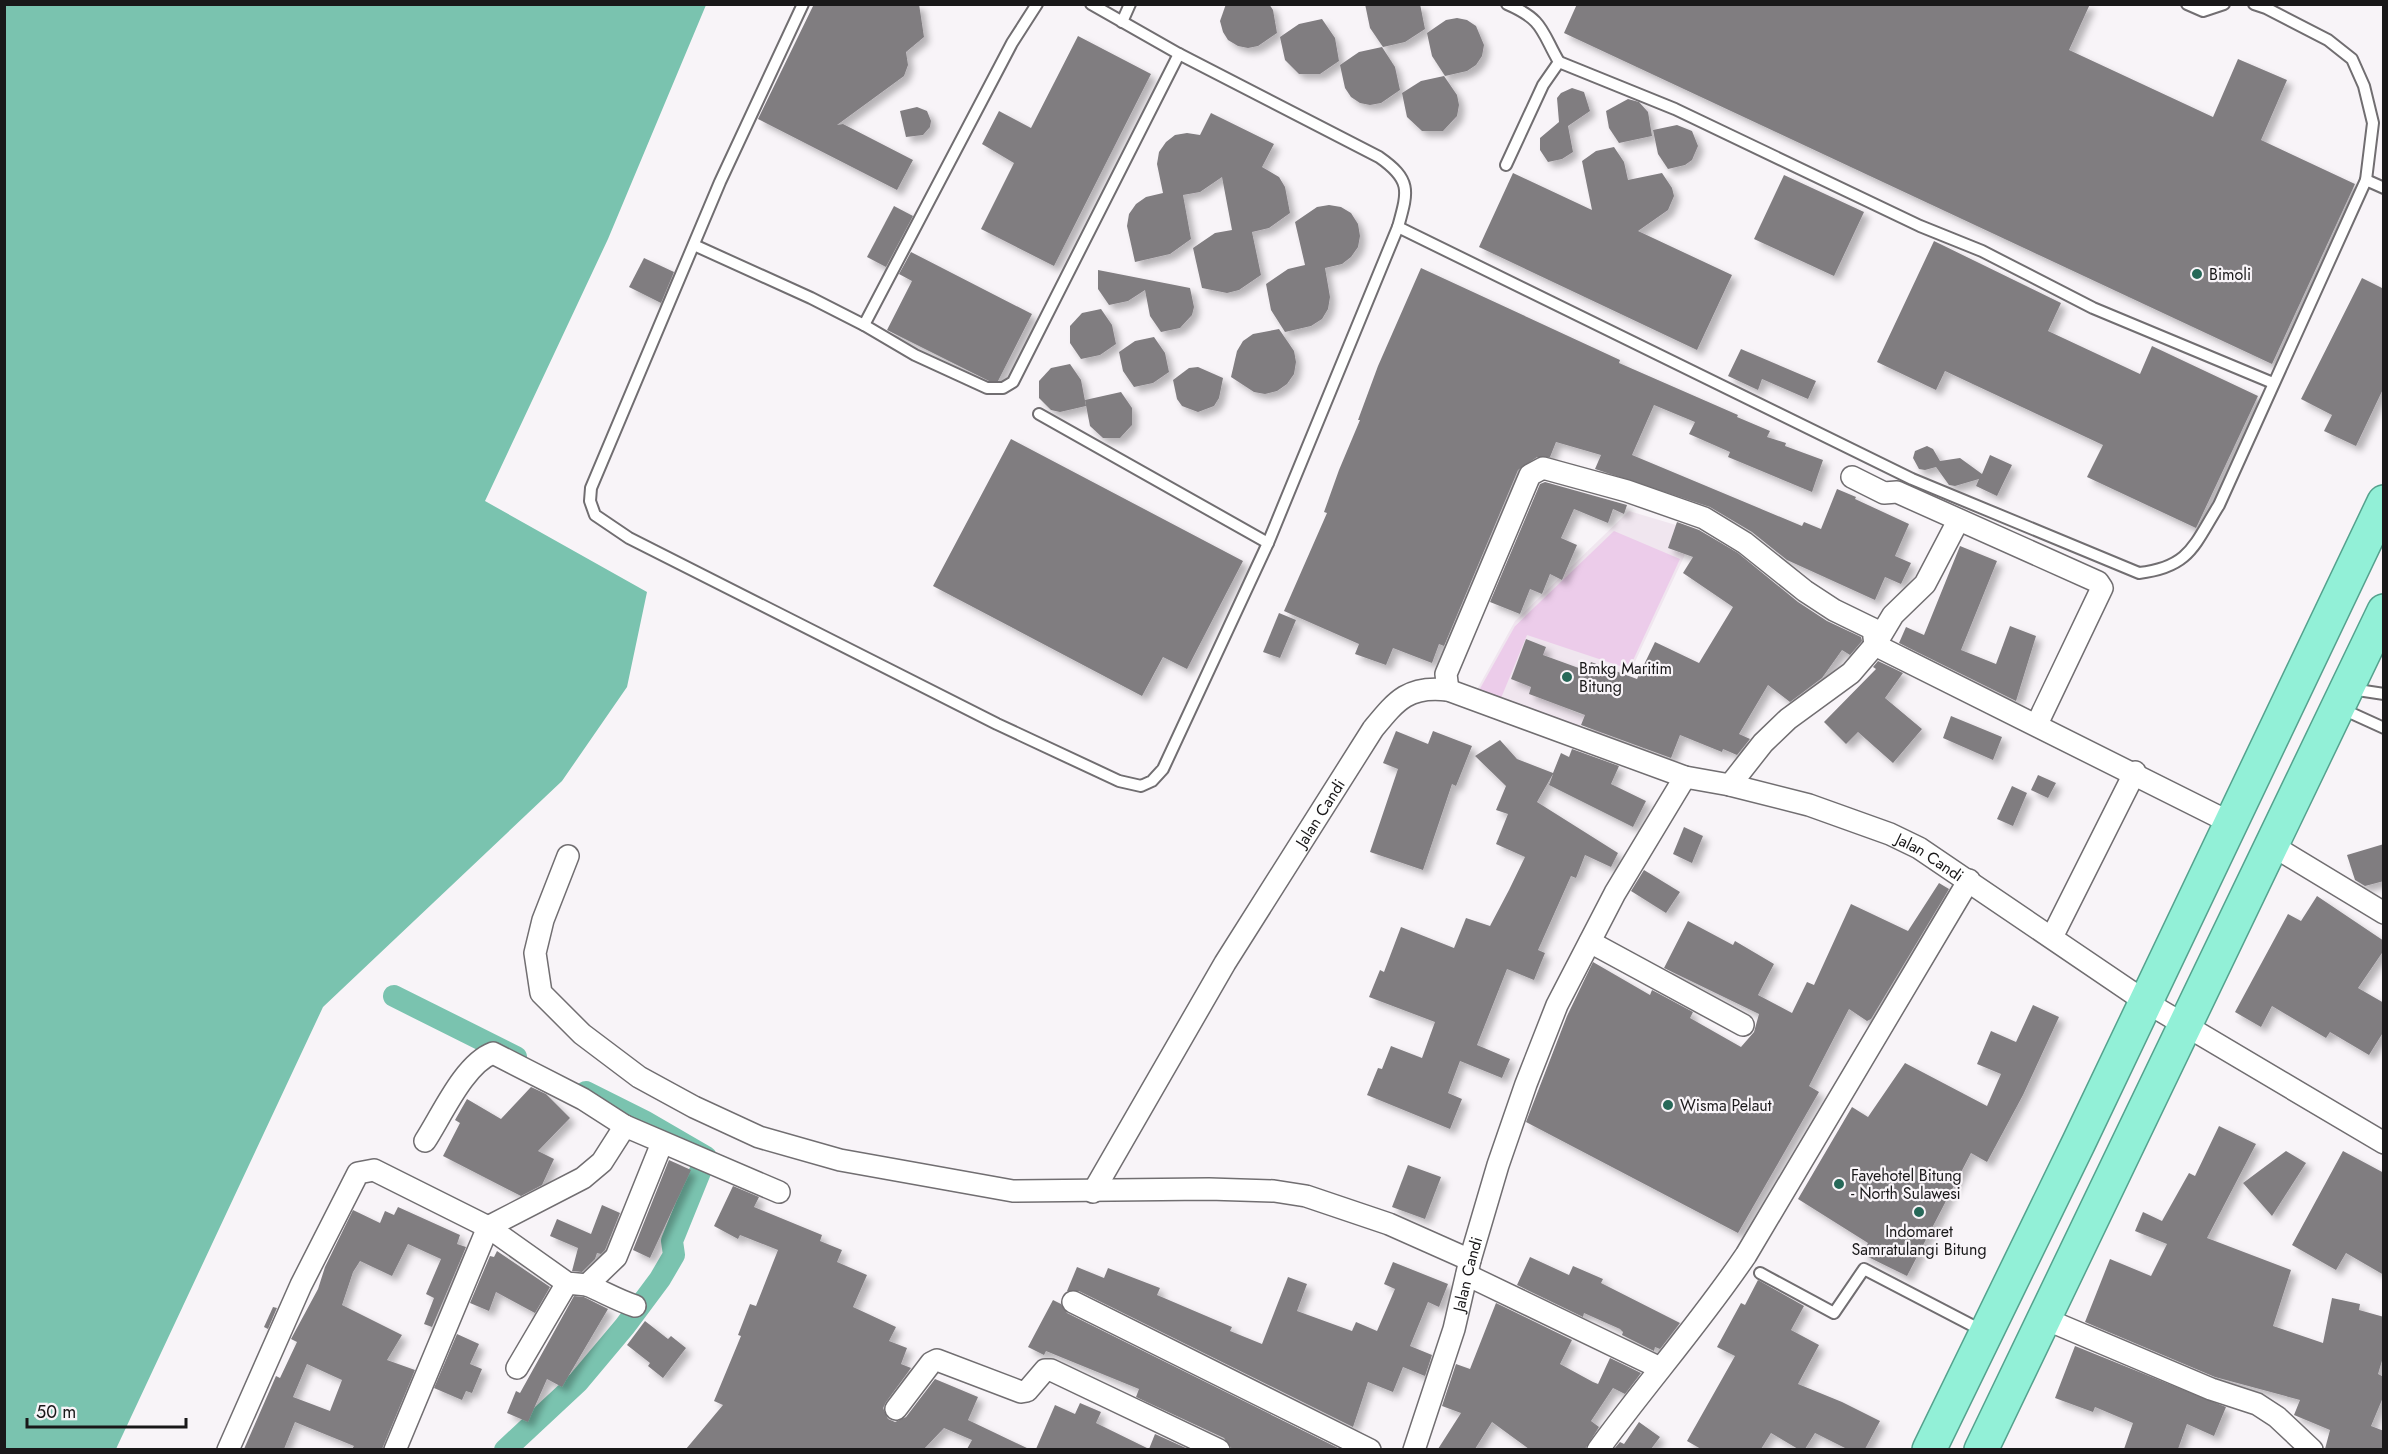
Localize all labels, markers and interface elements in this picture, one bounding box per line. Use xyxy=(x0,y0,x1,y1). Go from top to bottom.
place label: Bimoli xyxy=(2209,263,2251,286)
marker: Bimoli xyxy=(2190,267,2204,281)
place label: Bmkg Maritim Bitung xyxy=(1579,657,1672,698)
marker: Bmkg Maritim Bitung xyxy=(1560,670,1574,684)
street label: Jalan Candi xyxy=(1289,774,1350,853)
street label: Jalan Candi xyxy=(1890,826,1969,887)
place label: Wisma Pelaut xyxy=(1680,1094,1772,1117)
marker: Wisma Pelaut xyxy=(1661,1098,1675,1112)
place label: Favehotel Bitung - North Sulawesi xyxy=(1851,1164,1962,1205)
marker: Favehotel Bitung - North Sulawesi xyxy=(1832,1177,1846,1191)
marker: Indomaret Samratulangi Bitung xyxy=(1912,1205,1926,1219)
place label: Indomaret Samratulangi Bitung xyxy=(1851,1220,1987,1261)
street label: Jalan Candi xyxy=(1446,1234,1488,1316)
scale bar xyxy=(27,1391,186,1429)
text: 50 m xyxy=(36,1399,76,1425)

